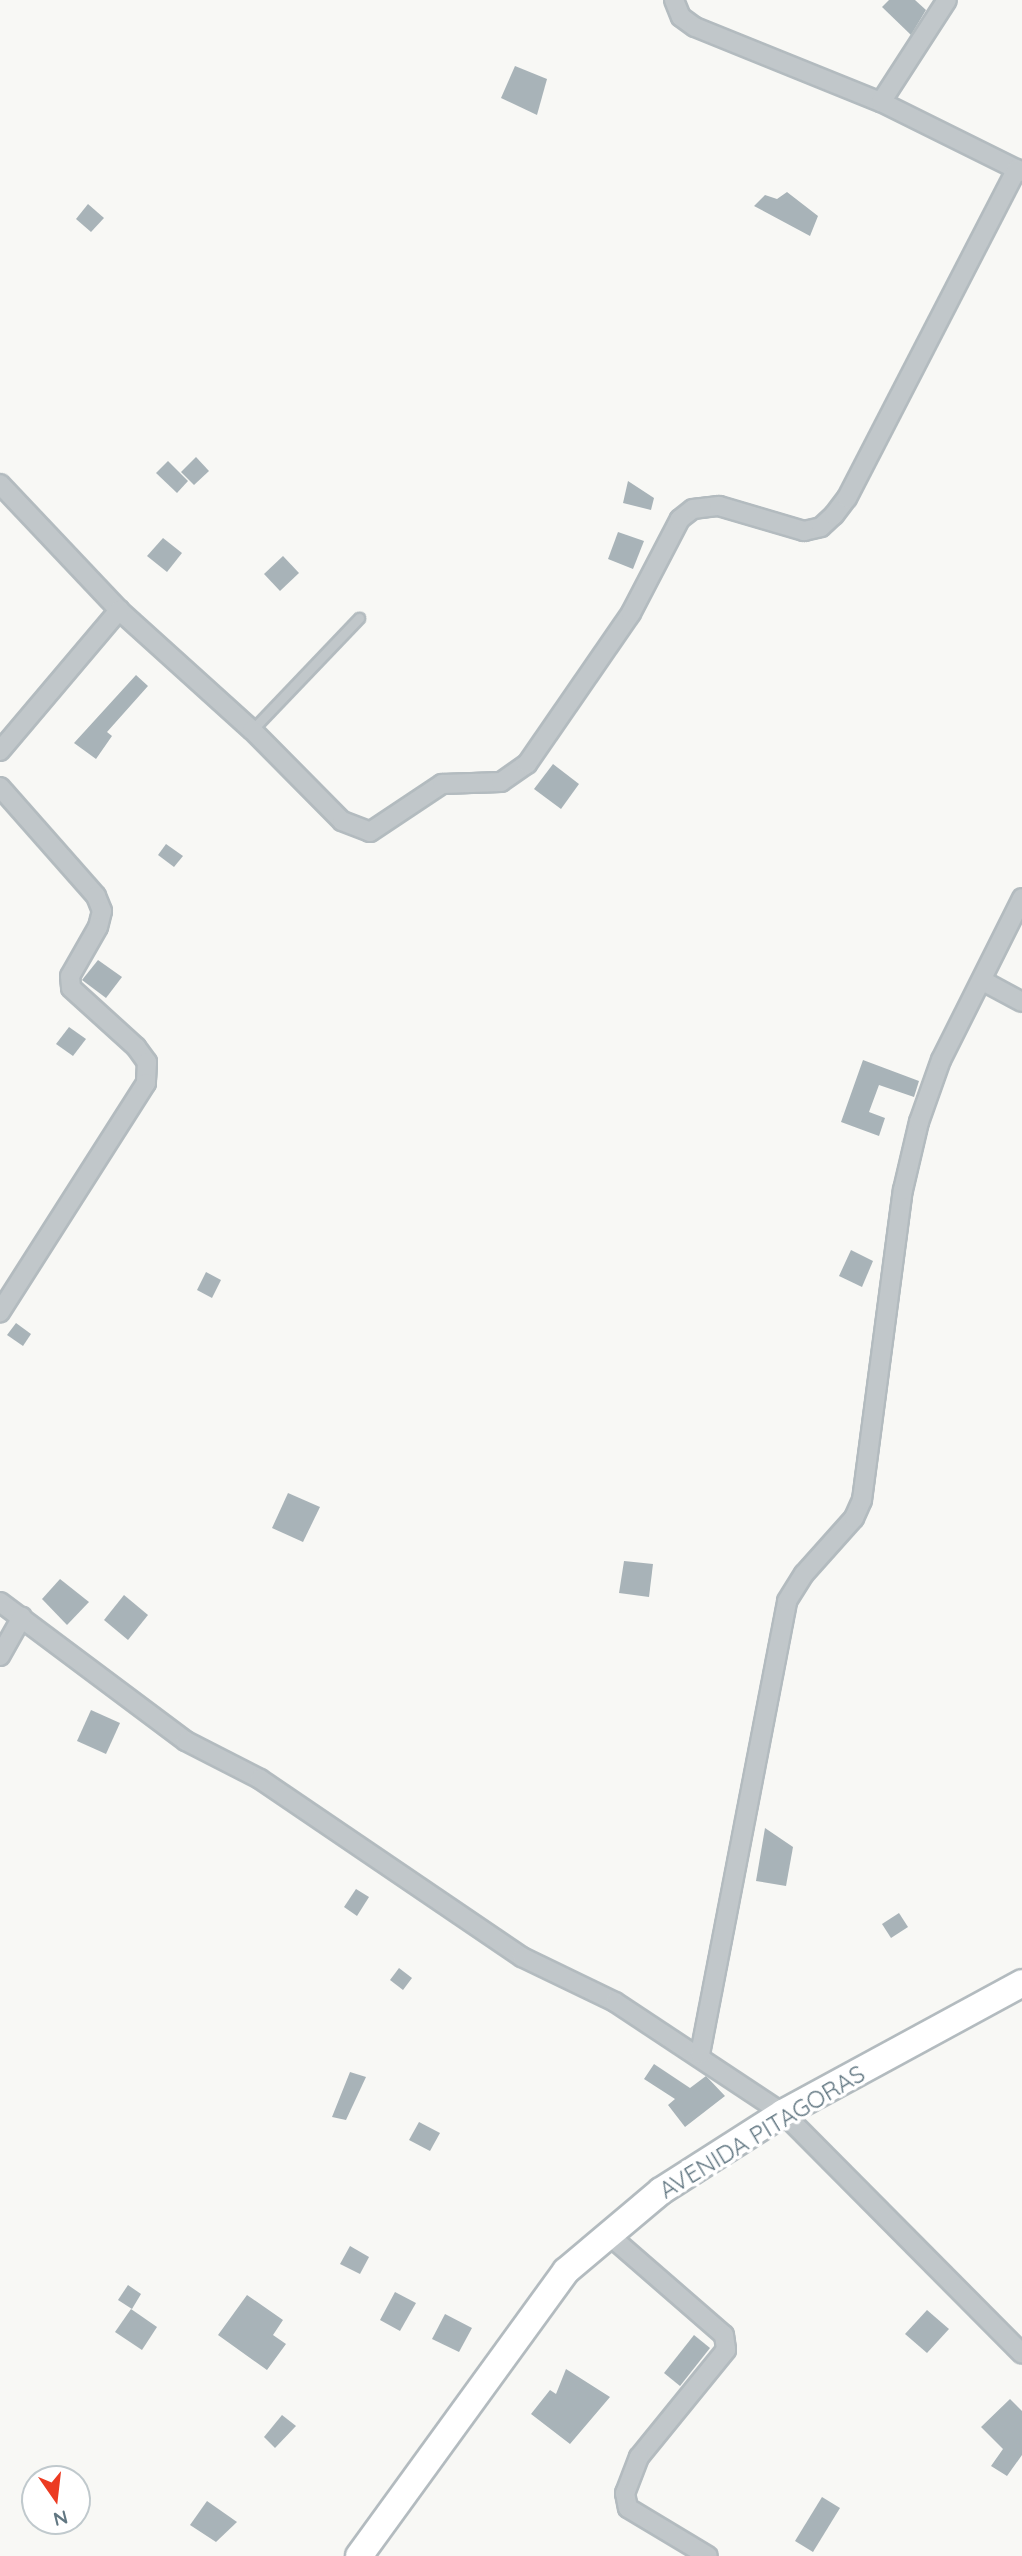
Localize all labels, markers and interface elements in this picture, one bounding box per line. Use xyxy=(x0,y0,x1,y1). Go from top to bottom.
street label: AVENIDA PITAGORAS xyxy=(654,2059,870,2205)
north arrow xyxy=(21,2465,91,2535)
text: N xyxy=(51,2505,70,2532)

